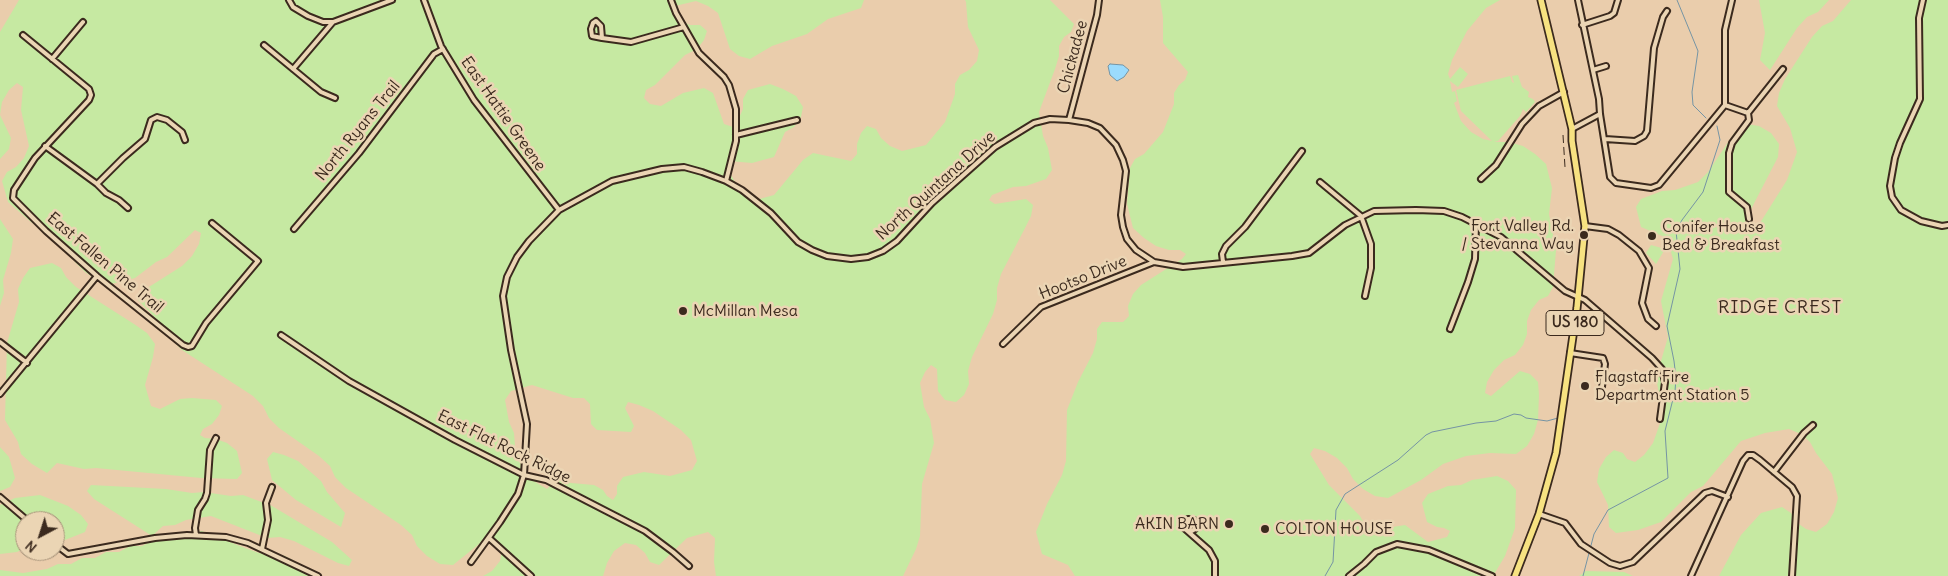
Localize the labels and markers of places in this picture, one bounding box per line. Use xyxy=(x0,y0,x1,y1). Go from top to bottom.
place label: Fort Valley Rd. / Stevanna Way xyxy=(1461,216,1574,254)
place label: Conifer House Bed & Breakfast xyxy=(1662,217,1780,255)
marker: Fort Valley Rd. / Stevanna Way xyxy=(1578,229,1590,241)
marker: Conifer House Bed & Breakfast xyxy=(1646,230,1658,242)
place label: McMillan Mesa xyxy=(693,301,798,321)
marker: McMillan Mesa xyxy=(677,305,689,317)
place label: Flagstaff Fire Department Station 5 xyxy=(1595,367,1750,405)
marker: Flagstaff Fire Department Station 5 xyxy=(1579,380,1591,392)
place label: AKIN BARN xyxy=(1135,514,1219,534)
marker: AKIN BARN xyxy=(1223,518,1235,530)
place label: COLTON HOUSE xyxy=(1275,519,1393,539)
marker: COLTON HOUSE xyxy=(1259,523,1271,535)

